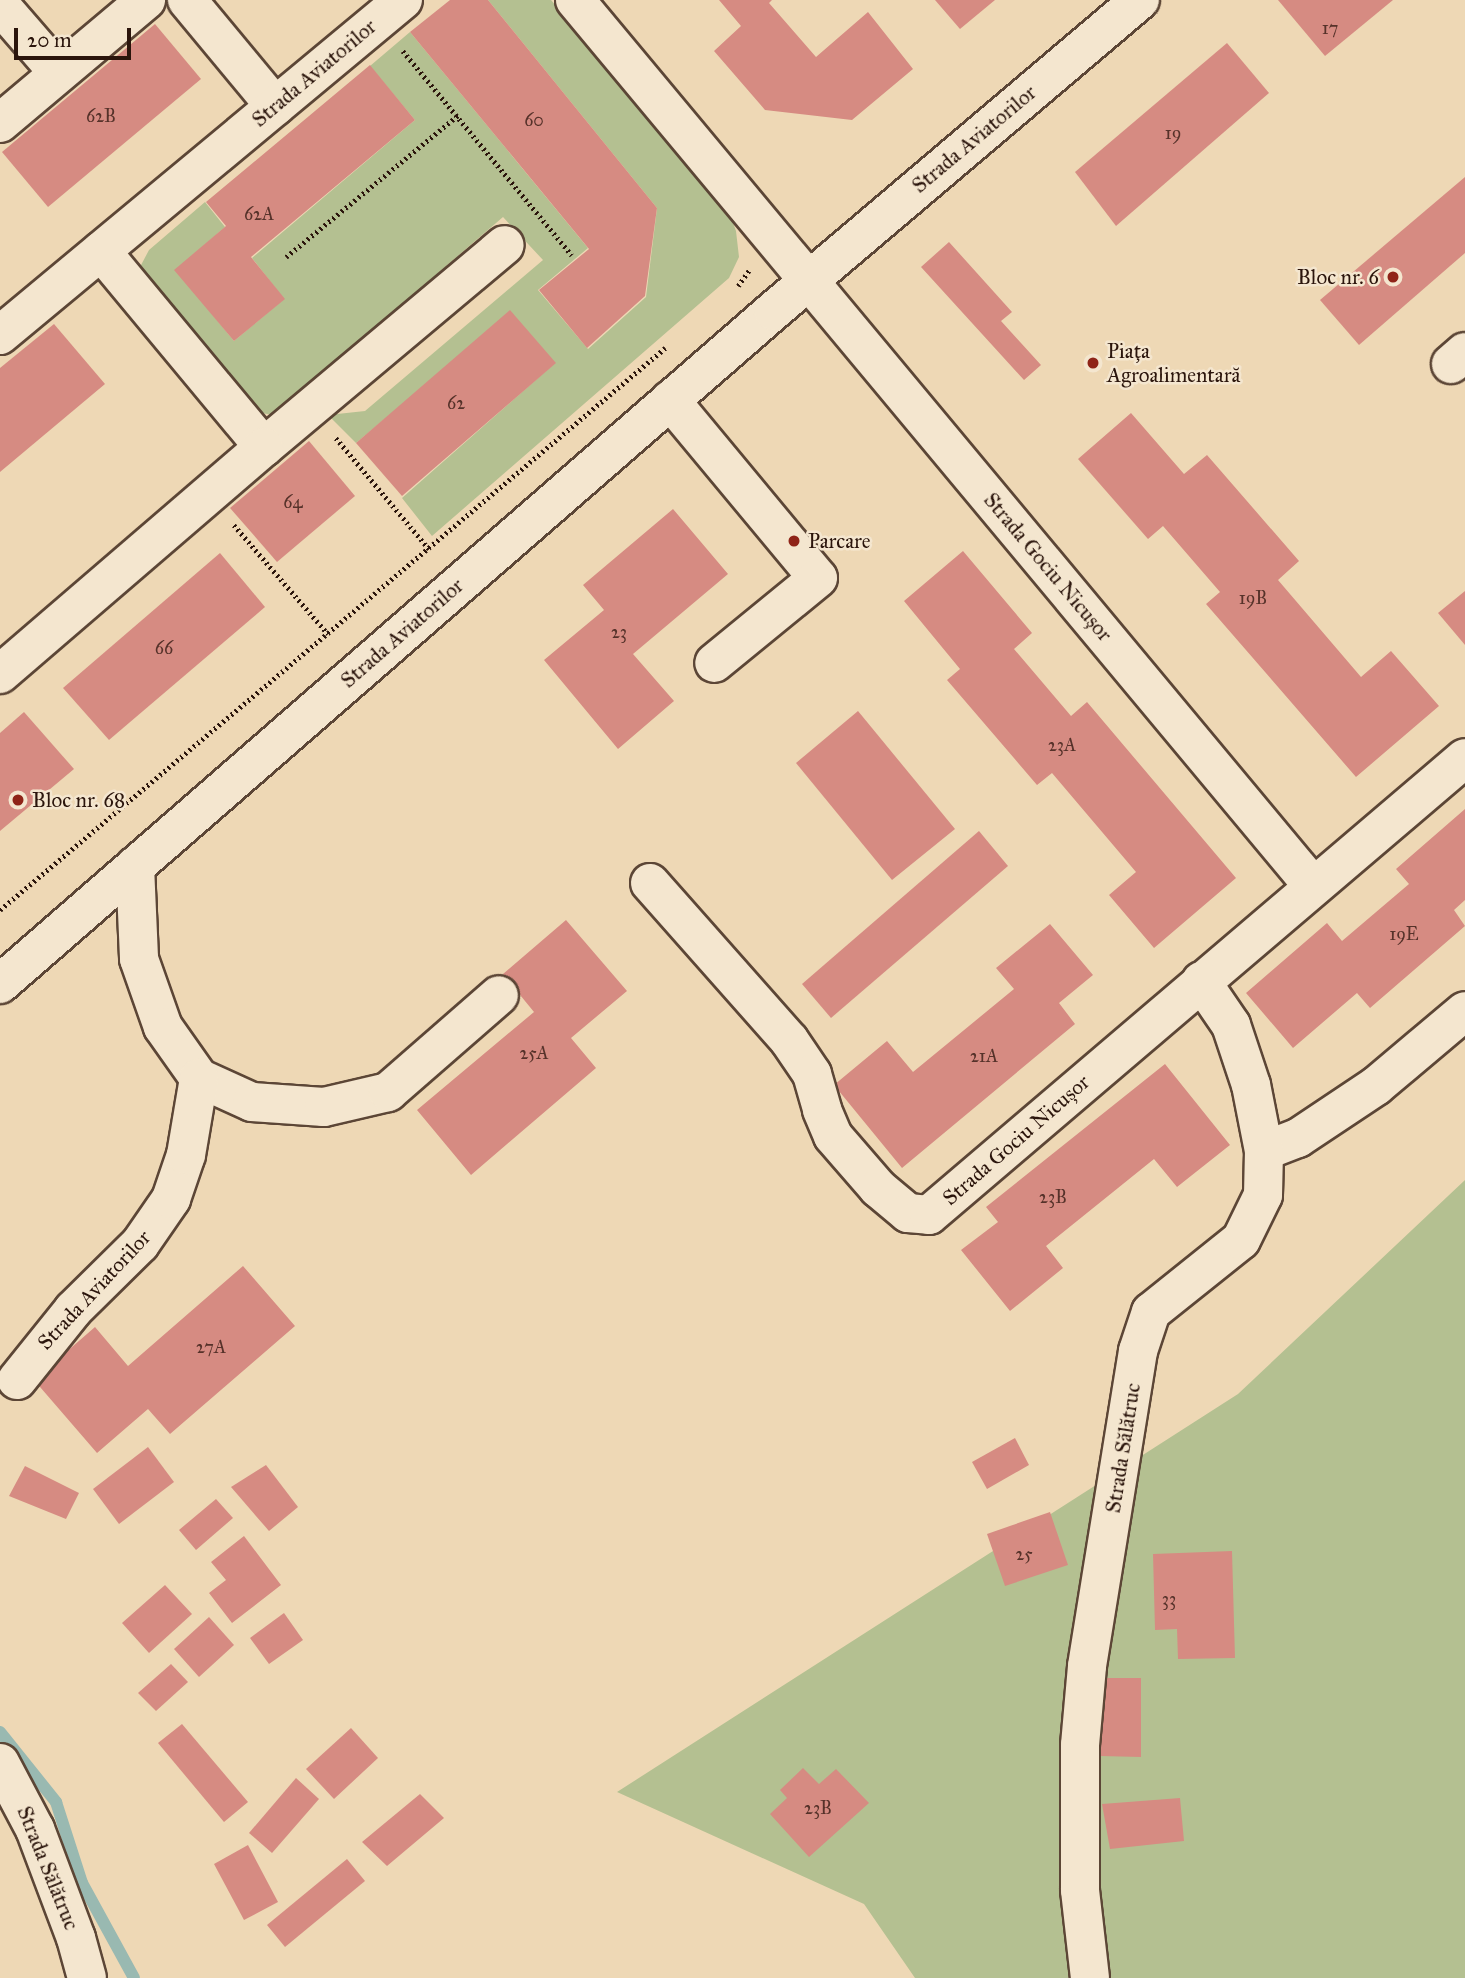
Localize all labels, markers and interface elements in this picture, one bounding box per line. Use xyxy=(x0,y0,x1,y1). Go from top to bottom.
scale bar xyxy=(18,14,135,58)
street label: Strada Aviatorilor xyxy=(247,14,381,132)
house number: 17 xyxy=(1322,17,1338,39)
text: 20 m xyxy=(27,27,72,53)
street label: Strada Aviatorilor xyxy=(907,80,1041,198)
house number: 62B xyxy=(86,105,116,127)
house number: 60 xyxy=(524,109,544,131)
house number: 19 xyxy=(1165,122,1181,144)
house number: 62A xyxy=(244,203,274,225)
place label: Bloc nr. 6 xyxy=(1297,264,1379,290)
marker: Bloc nr. 6 xyxy=(1385,269,1401,285)
place label: Piața Agroalimentară xyxy=(1107,338,1240,388)
marker: Piața Agroalimentară xyxy=(1085,355,1101,371)
house number: 62 xyxy=(447,392,465,414)
street label: Strada Gociu Nicușor xyxy=(979,488,1117,646)
house number: 64 xyxy=(283,491,303,513)
place label: Parcare xyxy=(808,528,870,554)
marker: Parcare xyxy=(786,533,802,549)
street label: Strada Aviatorilor xyxy=(336,573,468,693)
house number: 19B xyxy=(1239,587,1267,609)
house number: 23 xyxy=(611,621,627,643)
house number: 66 xyxy=(155,637,173,659)
house number: 23A xyxy=(1048,734,1076,756)
place label: Bloc nr. 68 xyxy=(32,787,125,813)
marker: Bloc nr. 68 xyxy=(10,792,26,808)
house number: 19E xyxy=(1389,923,1419,945)
house number: 25A xyxy=(519,1042,549,1064)
house number: 21A xyxy=(970,1045,998,1067)
street label: Strada Gociu Nicușor xyxy=(937,1069,1095,1211)
house number: 23B xyxy=(1039,1186,1067,1208)
street label: Strada Aviatorilor xyxy=(32,1225,156,1355)
house number: 27A xyxy=(196,1336,226,1358)
street label: Strada Sălătruc xyxy=(1100,1381,1146,1515)
house number: 25 xyxy=(1015,1543,1033,1565)
house number: 33 xyxy=(1162,1588,1176,1610)
house number: 23B xyxy=(804,1797,832,1819)
street label: Strada Sălătruc xyxy=(12,1802,84,1934)

